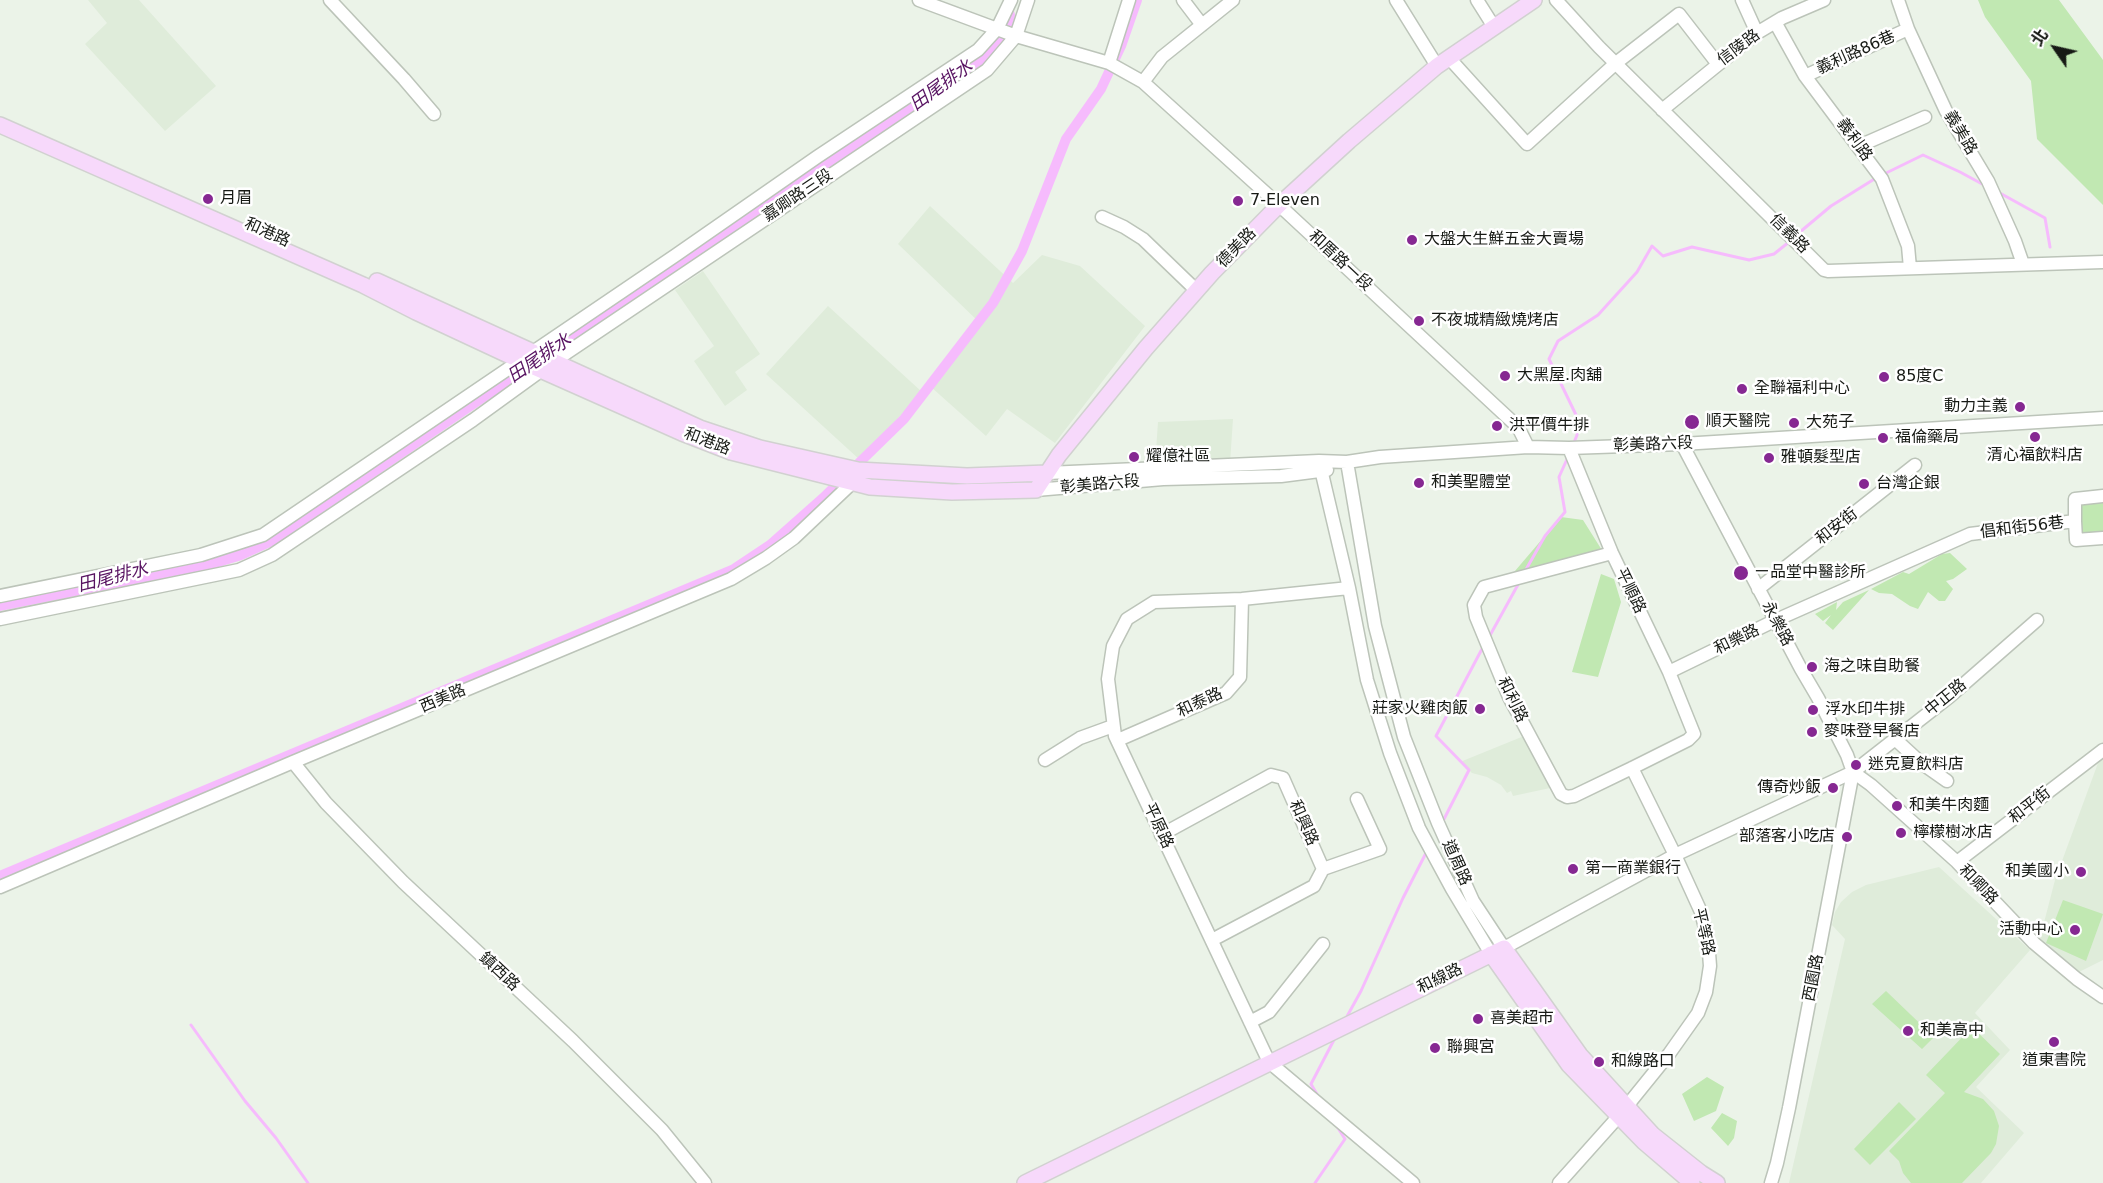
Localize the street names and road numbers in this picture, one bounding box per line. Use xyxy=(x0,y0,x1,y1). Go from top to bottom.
street label: 信陵路 xyxy=(1714,26,1764,70)
street label: 義利路86巷 xyxy=(1814,27,1898,79)
street label: 義美路 xyxy=(1939,107,1981,159)
street label: 義利路 xyxy=(1832,115,1876,165)
street label: 嘉卿路三段 xyxy=(759,166,837,226)
street label: 信義路 xyxy=(1765,210,1813,258)
street label: 和港路 xyxy=(241,214,293,252)
street label: 德美路 xyxy=(1213,224,1261,272)
street label: 和厝路一段 xyxy=(1304,227,1376,295)
street label: 和港路 xyxy=(681,424,733,460)
street label: 彰美路六段 xyxy=(1613,434,1693,456)
street label: 彰美路六段 xyxy=(1059,472,1141,498)
street label: 和安街 xyxy=(1812,505,1862,549)
street label: 倡和街56巷 xyxy=(1979,513,2065,543)
street label: 平順路 xyxy=(1611,565,1649,617)
street label: 永樂路 xyxy=(1757,598,1797,650)
street label: 和樂路 xyxy=(1711,621,1763,659)
street label: 和利路 xyxy=(1493,674,1531,726)
street label: 中正路 xyxy=(1921,675,1971,721)
street label: 西美路 xyxy=(417,681,469,717)
street label: 和泰路 xyxy=(1174,684,1226,722)
street label: 和平街 xyxy=(2005,784,2055,828)
street label: 和興路 xyxy=(1284,797,1322,849)
street label: 平原路 xyxy=(1139,800,1177,852)
street label: 道周路 xyxy=(1437,837,1475,889)
street label: 和卿路 xyxy=(1954,861,2002,909)
street label: 平等路 xyxy=(1688,906,1718,958)
street label: 鎮西路 xyxy=(475,949,523,995)
street label: 西園路 xyxy=(1800,953,1828,1003)
street label: 和線路 xyxy=(1414,960,1466,998)

